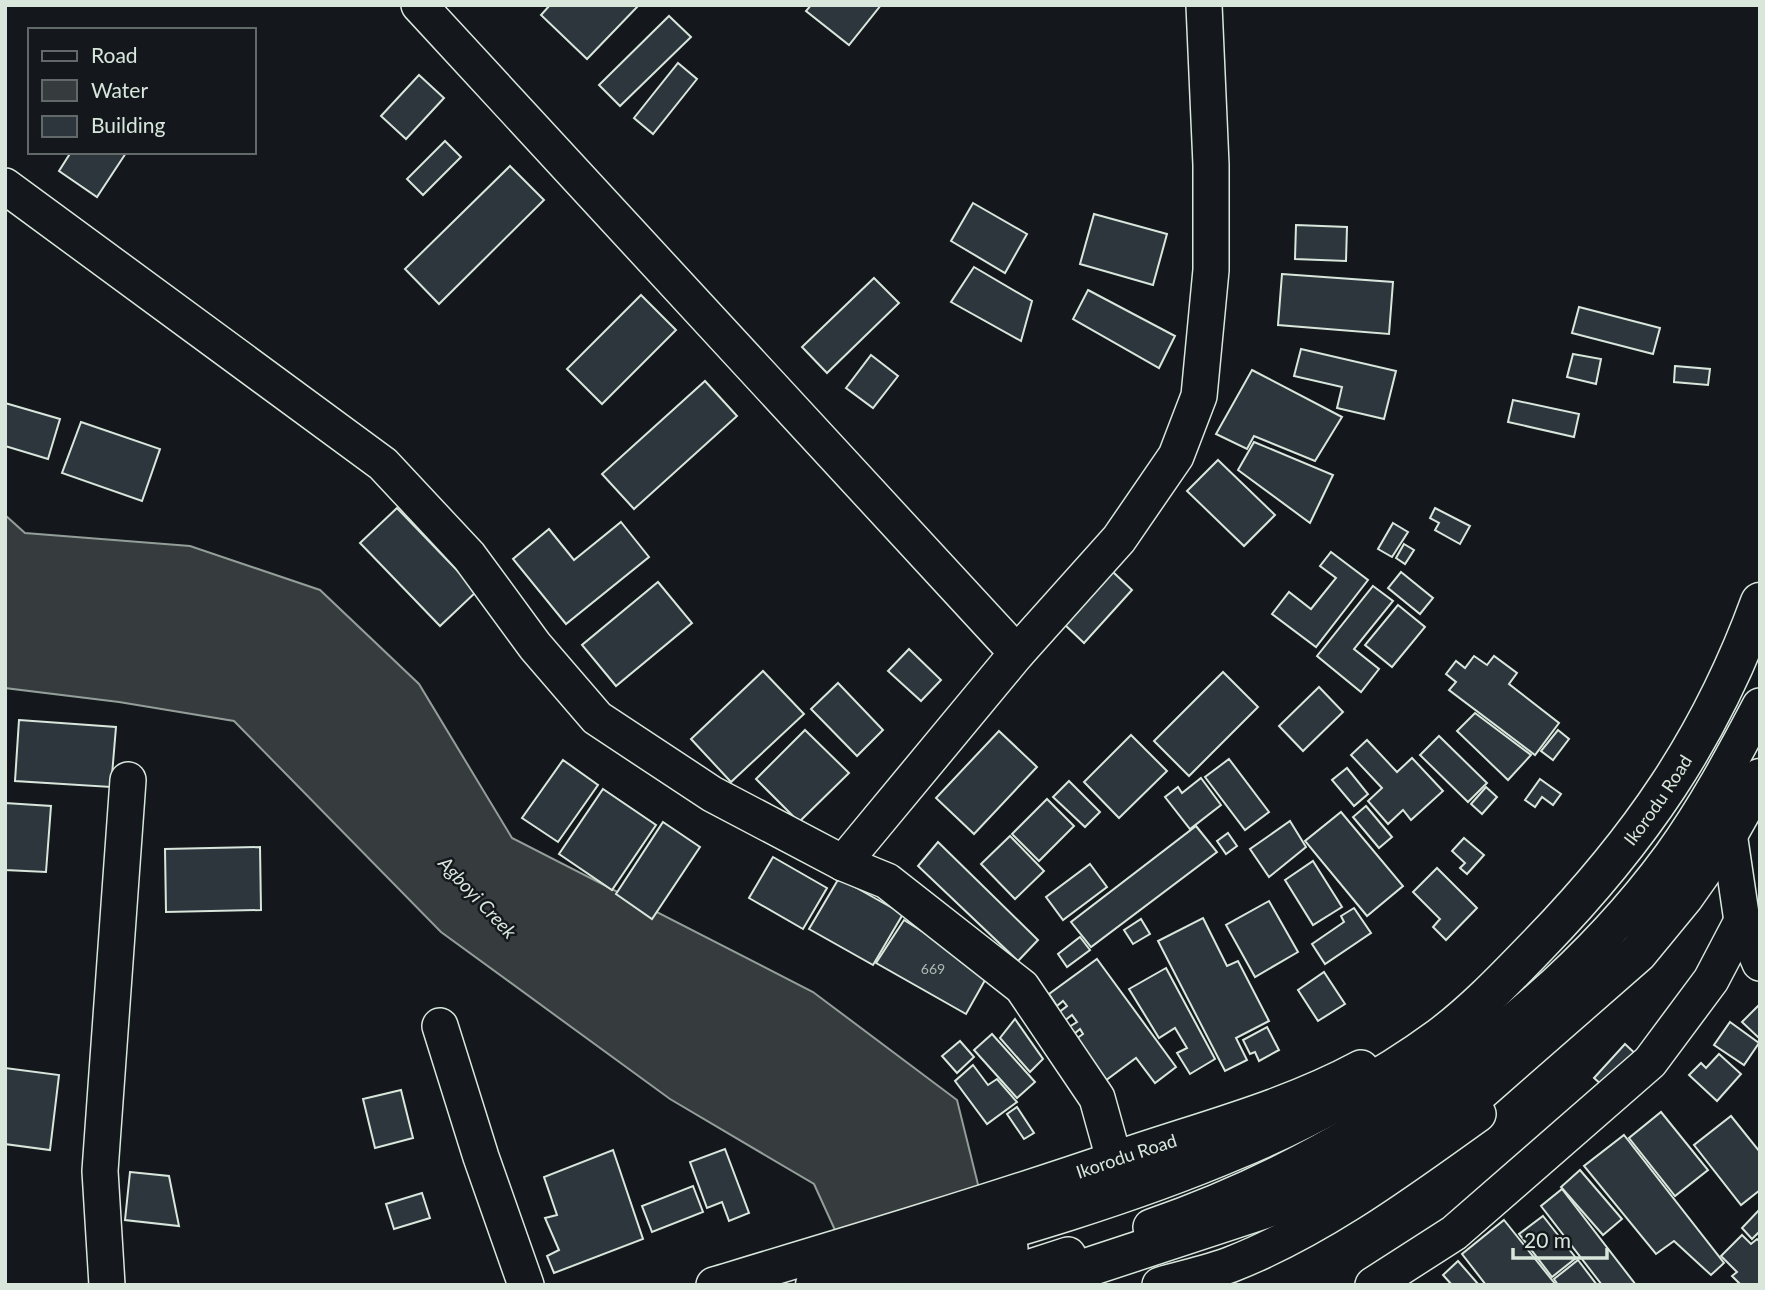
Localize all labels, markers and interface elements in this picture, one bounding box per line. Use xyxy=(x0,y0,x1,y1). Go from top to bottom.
legend xyxy=(28,28,256,154)
text: Road xyxy=(91,42,138,67)
text: Water xyxy=(91,77,148,102)
text: Building xyxy=(91,112,166,137)
street label: Ikorodu Road xyxy=(1619,751,1696,849)
water label: Agboyi Creek xyxy=(434,850,522,944)
house number: 669 xyxy=(921,960,945,977)
street label: Ikorodu Road xyxy=(1073,1129,1179,1183)
scale bar xyxy=(1513,1216,1608,1260)
text: 20 m xyxy=(1524,1227,1571,1252)

